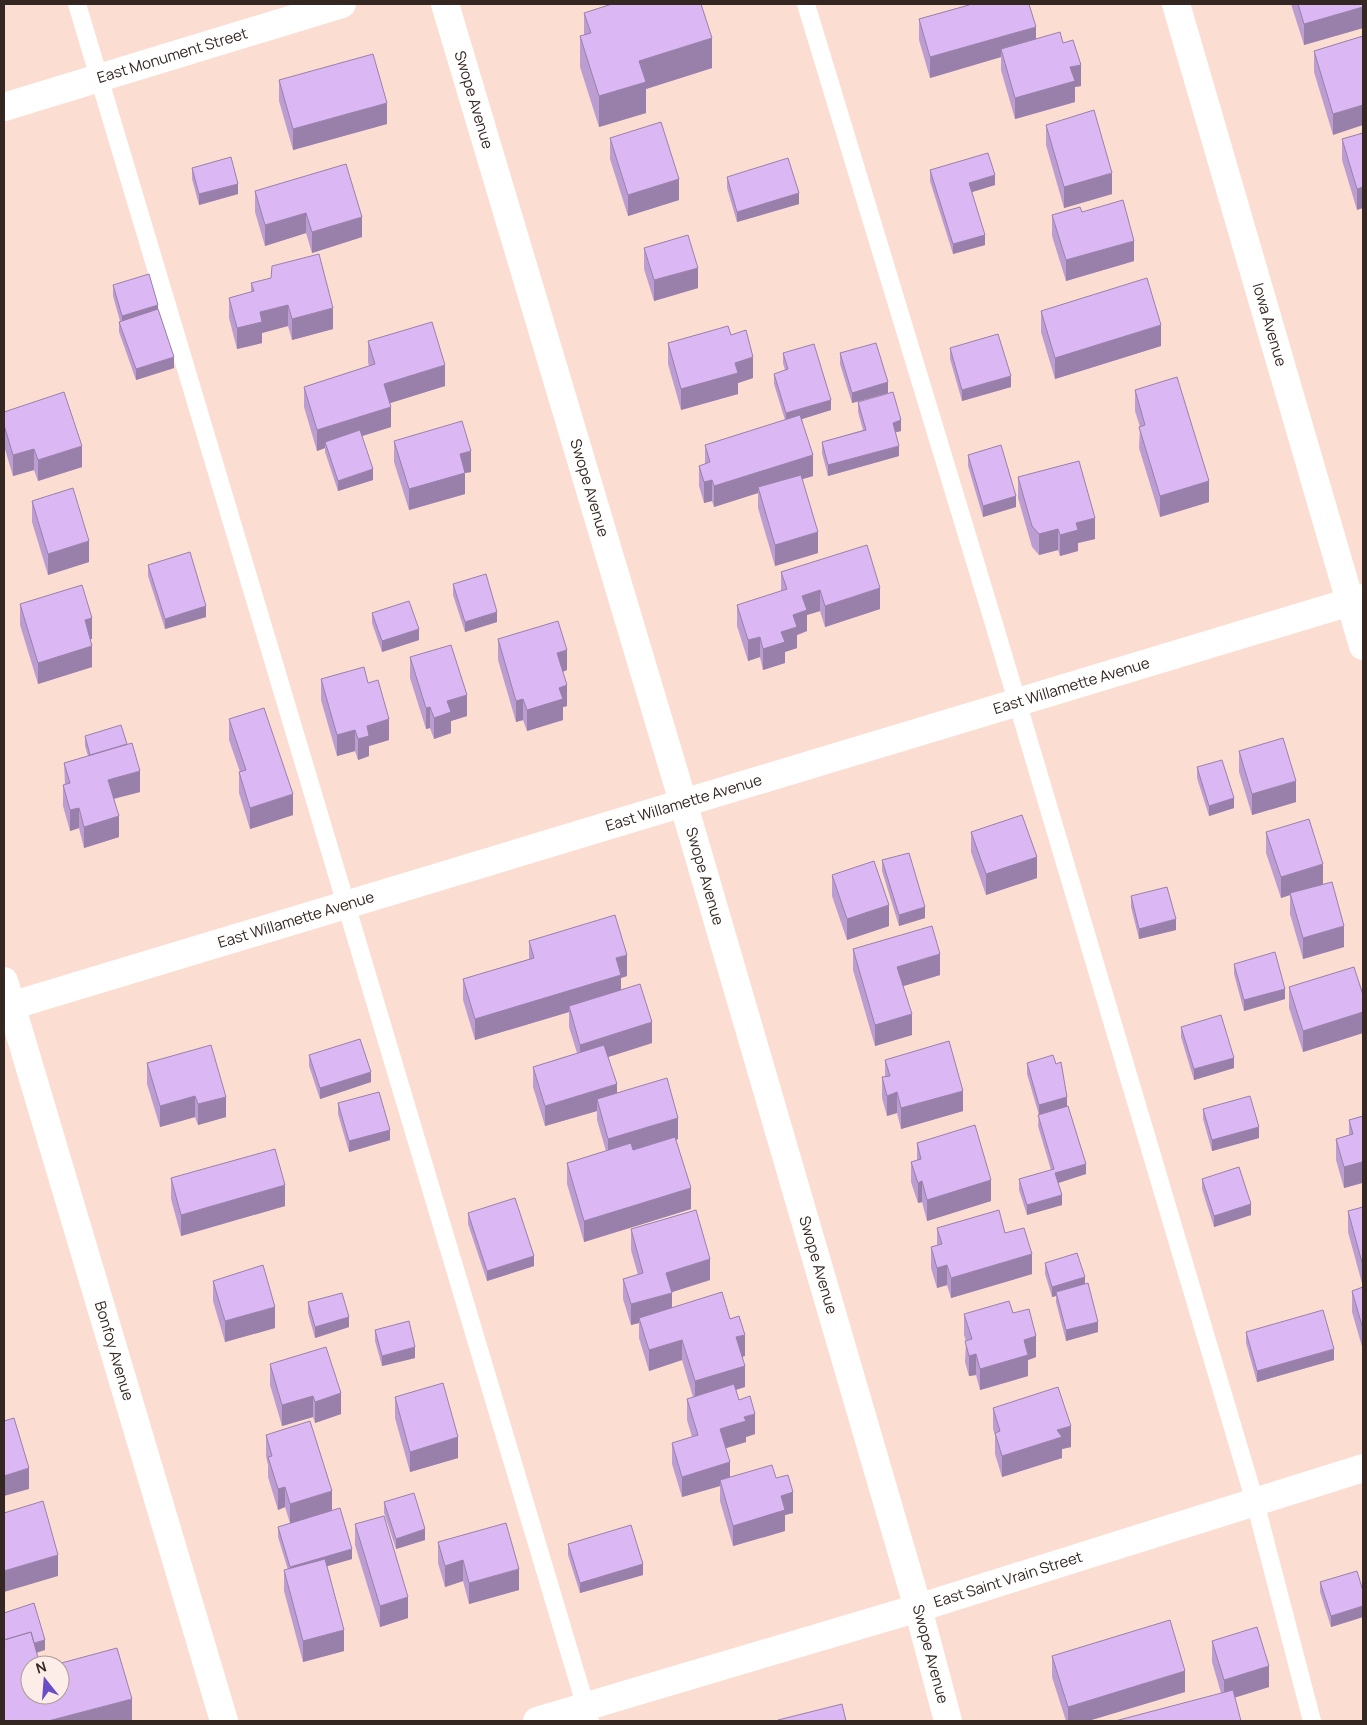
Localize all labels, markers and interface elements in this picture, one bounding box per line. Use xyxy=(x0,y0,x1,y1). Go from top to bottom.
street label: East Monument Street xyxy=(94,22,250,88)
street label: Swope Avenue xyxy=(450,48,499,151)
street label: Iowa Avenue xyxy=(1248,280,1292,369)
street label: Swope Avenue xyxy=(565,436,614,540)
street label: East Willamette Avenue xyxy=(991,652,1152,719)
street label: East Willamette Avenue xyxy=(603,769,764,836)
street label: Swope Avenue xyxy=(681,824,729,928)
street label: East Willamette Avenue xyxy=(215,886,377,953)
street label: Swope Avenue xyxy=(794,1213,843,1317)
street label: Bonfoy Avenue xyxy=(90,1299,139,1403)
street label: East Saint Vrain Street xyxy=(931,1546,1085,1612)
street label: Swope Avenue xyxy=(908,1602,954,1706)
north arrow xyxy=(20,1655,70,1705)
text: N xyxy=(33,1657,49,1678)

